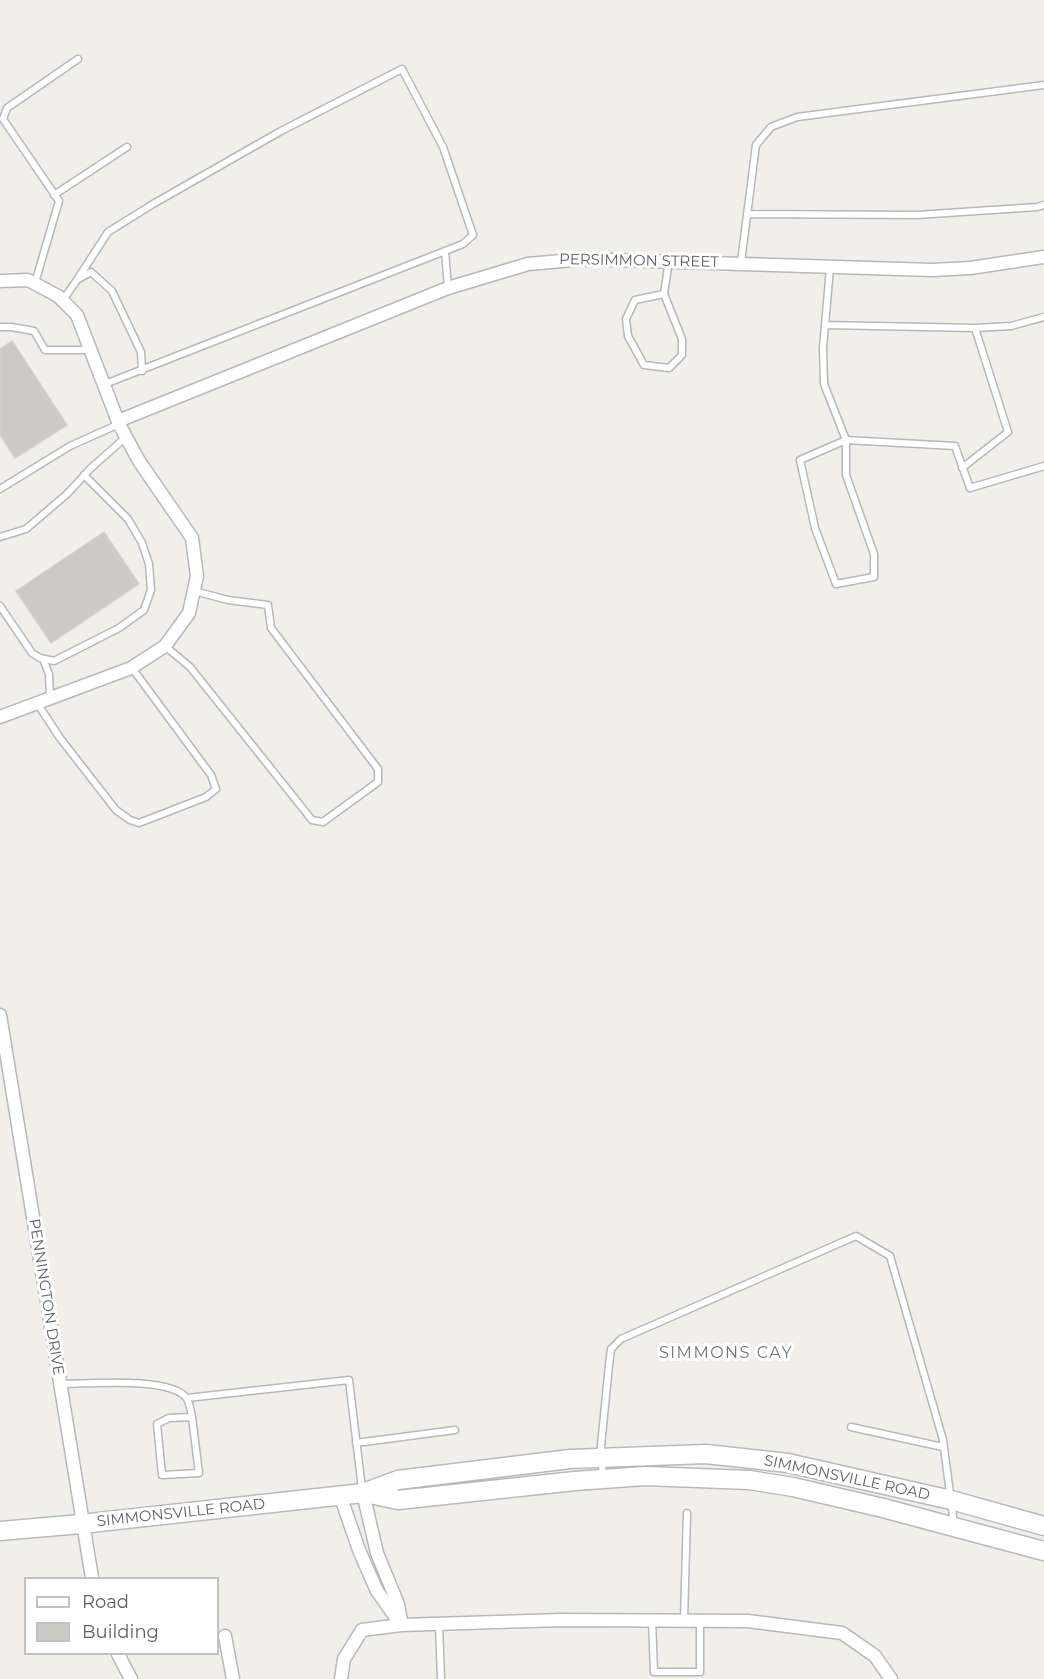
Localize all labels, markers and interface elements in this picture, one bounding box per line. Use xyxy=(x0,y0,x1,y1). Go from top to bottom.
street label: PERSIMMON STREET xyxy=(559,251,719,271)
street label: PENNINGTON DRIVE xyxy=(25,1217,67,1377)
district label: SIMMONS CAY xyxy=(659,1343,793,1363)
street label: SIMMONSVILLE ROAD xyxy=(762,1452,932,1504)
street label: SIMMONSVILLE ROAD xyxy=(96,1495,266,1531)
legend xyxy=(24,1577,219,1655)
text: Road xyxy=(82,1591,129,1613)
text: Building xyxy=(82,1621,159,1643)

